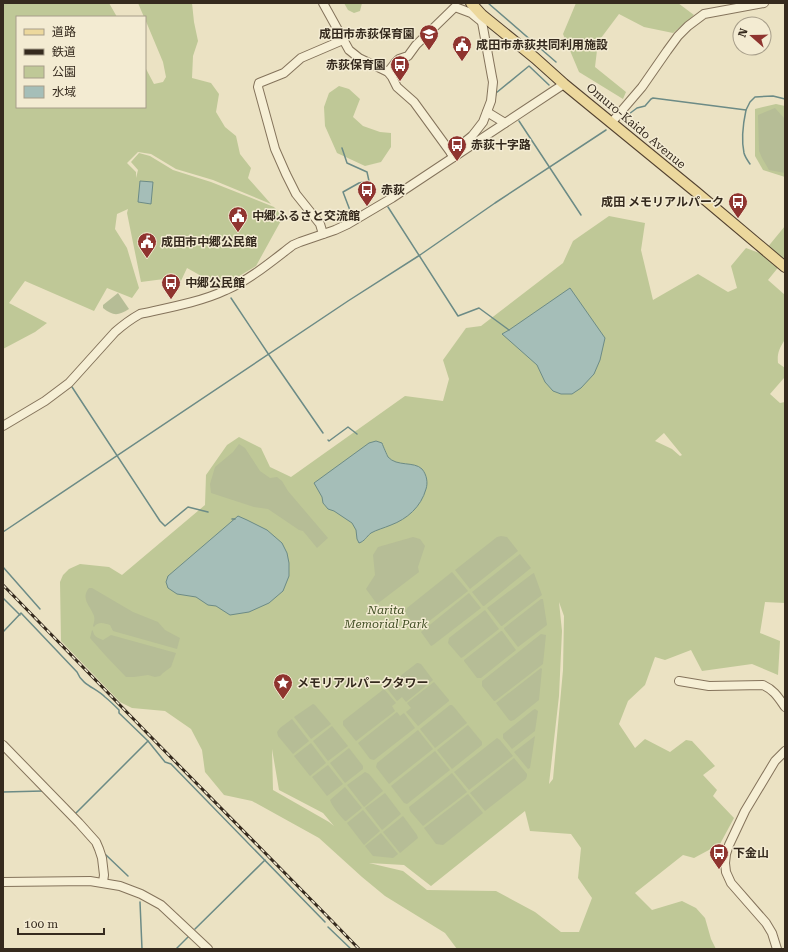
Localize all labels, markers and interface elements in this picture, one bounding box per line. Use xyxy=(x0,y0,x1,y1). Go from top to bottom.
legend xyxy=(16,16,146,108)
north arrow xyxy=(732,16,772,56)
school or university icon: 成田市赤荻保育園 xyxy=(418,23,440,51)
text: 道路 xyxy=(52,25,76,39)
text: N xyxy=(736,26,751,39)
place label: 成田市赤荻保育園 xyxy=(319,27,415,41)
public building icon: 成田市赤荻共同利用施設 xyxy=(451,34,473,62)
place label: 成田市赤荻共同利用施設 xyxy=(476,38,608,52)
text: 鉄道 xyxy=(52,45,76,59)
bus stop icon: 赤荻保育園 xyxy=(389,54,411,82)
place label: 赤荻保育園 xyxy=(326,58,386,72)
text: 公園 xyxy=(52,65,76,79)
street label: Omuro-Kaido Avenue xyxy=(583,80,689,172)
text: 水域 xyxy=(52,85,76,99)
bus stop icon: 赤荻十字路 xyxy=(446,134,468,162)
place label: 赤荻十字路 xyxy=(471,138,531,152)
bus stop icon: 赤荻 xyxy=(356,179,378,207)
place label: 赤荻 xyxy=(381,183,405,197)
bus stop icon: 成田 メモリアルパーク xyxy=(727,191,749,219)
place label: 成田 メモリアルパーク xyxy=(601,195,724,209)
public building icon: 中郷ふるさと交流館 xyxy=(227,205,249,233)
place label: 中郷ふるさと交流館 xyxy=(252,209,360,223)
public building icon: 成田市中郷公民館 xyxy=(136,231,158,259)
place label: 成田市中郷公民館 xyxy=(161,235,257,249)
bus stop icon: 中郷公民館 xyxy=(160,272,182,300)
place label: 中郷公民館 xyxy=(185,276,245,290)
park label: Narita Memorial Park xyxy=(343,603,428,631)
place icon: メモリアルパークタワー xyxy=(272,672,294,700)
place label: メモリアルパークタワー xyxy=(297,676,428,690)
bus stop icon: 下金山 xyxy=(708,842,730,870)
place label: 下金山 xyxy=(733,846,769,860)
scale bar xyxy=(18,910,104,936)
text: 100 m xyxy=(24,917,58,931)

